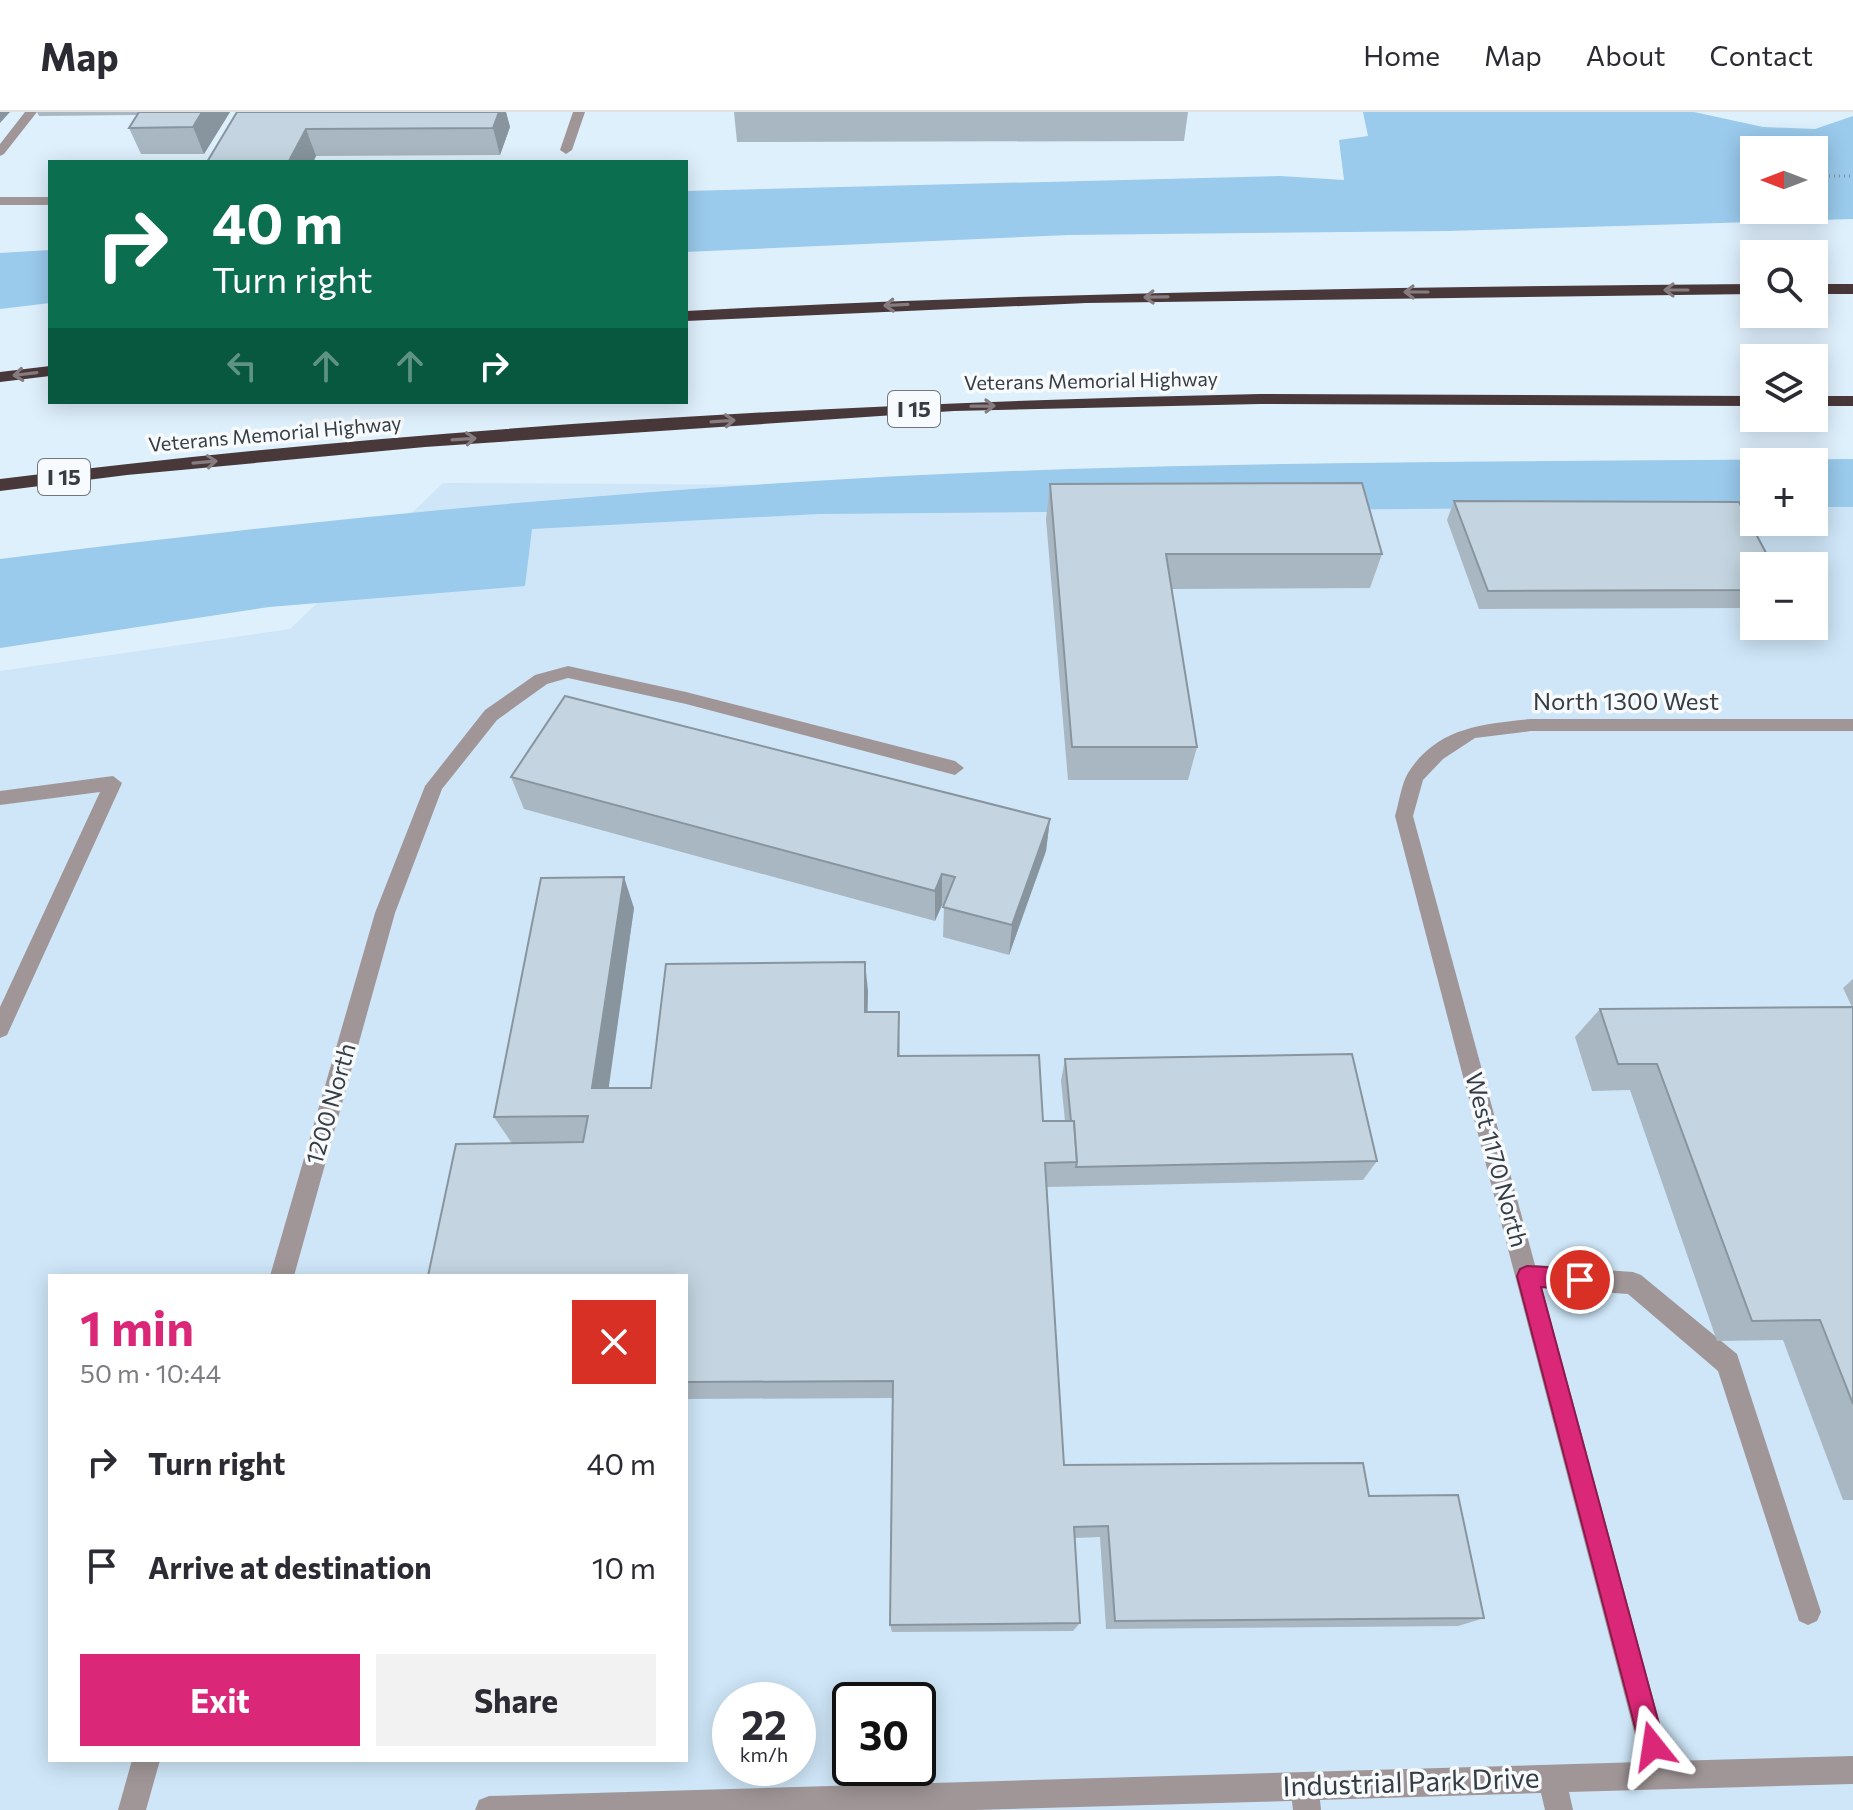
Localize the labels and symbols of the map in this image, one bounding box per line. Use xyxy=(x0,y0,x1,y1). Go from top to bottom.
north arrow xyxy=(1740,136,1828,224)
one-way arrow xyxy=(1663,282,1690,298)
one-way arrow xyxy=(1403,284,1430,300)
one-way arrow xyxy=(1143,289,1170,305)
one-way arrow xyxy=(883,297,910,312)
street label: Veterans Memorial Highway xyxy=(964,366,1218,394)
one-way arrow xyxy=(13,367,38,382)
road number: I 15 xyxy=(888,391,940,427)
one-way arrow xyxy=(969,398,996,413)
street label: Veterans Memorial Highway xyxy=(147,410,403,456)
one-way arrow xyxy=(709,413,736,428)
one-way arrow xyxy=(450,431,477,446)
one-way arrow xyxy=(191,455,218,470)
road number: I 15 xyxy=(38,459,90,495)
street label: North 1300 West xyxy=(1533,686,1719,715)
street label: 1200 North xyxy=(298,1039,361,1168)
street label: West 1170 North xyxy=(1460,1069,1535,1250)
pin xyxy=(1546,1246,1614,1314)
speed limit sign: 30 xyxy=(832,1682,936,1786)
position arrow xyxy=(1611,1704,1695,1788)
street label: Industrial Park Drive xyxy=(1282,1760,1540,1802)

